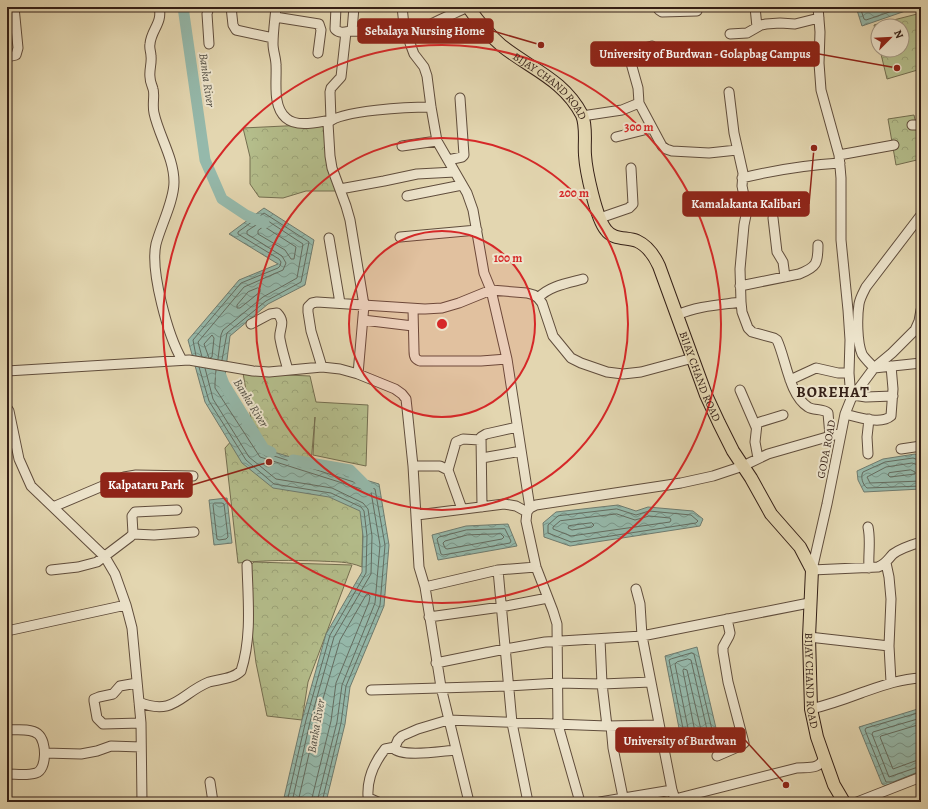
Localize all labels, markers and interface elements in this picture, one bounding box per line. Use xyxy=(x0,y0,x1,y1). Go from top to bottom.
north arrow xyxy=(870,18,910,58)
callout: Sebalaya Nursing Home xyxy=(358,19,493,43)
text: Sebalaya Nursing Home xyxy=(365,23,485,39)
text: N xyxy=(890,27,907,41)
callout: University of Burdwan - Golapbag Campus xyxy=(591,42,819,66)
text: University of Burdwan - Golapbag Campus xyxy=(599,46,811,62)
street label: BIJAY CHAND ROAD xyxy=(510,49,590,122)
water label: Banka River xyxy=(195,52,219,109)
text: 300 m xyxy=(624,119,654,135)
text: 200 m xyxy=(559,185,589,201)
callout: Kamalakanta Kalibari xyxy=(683,192,809,216)
text: Kamalakanta Kalibari xyxy=(691,196,801,212)
text: 100 m xyxy=(494,250,522,266)
centre of rings xyxy=(435,317,449,331)
street label: BIJAY CHAND ROAD xyxy=(675,329,724,424)
water label: Banka River xyxy=(230,376,273,431)
district label: BOREHAT xyxy=(796,382,870,402)
street label: GODA ROAD xyxy=(813,418,840,480)
callout: Kalpataru Park xyxy=(101,473,192,497)
text: Kalpataru Park xyxy=(108,477,185,493)
street label: BIJAY CHAND ROAD xyxy=(801,632,822,730)
water label: Banka River xyxy=(303,697,329,754)
callout: University of Burdwan xyxy=(616,728,745,752)
text: University of Burdwan xyxy=(624,733,737,749)

